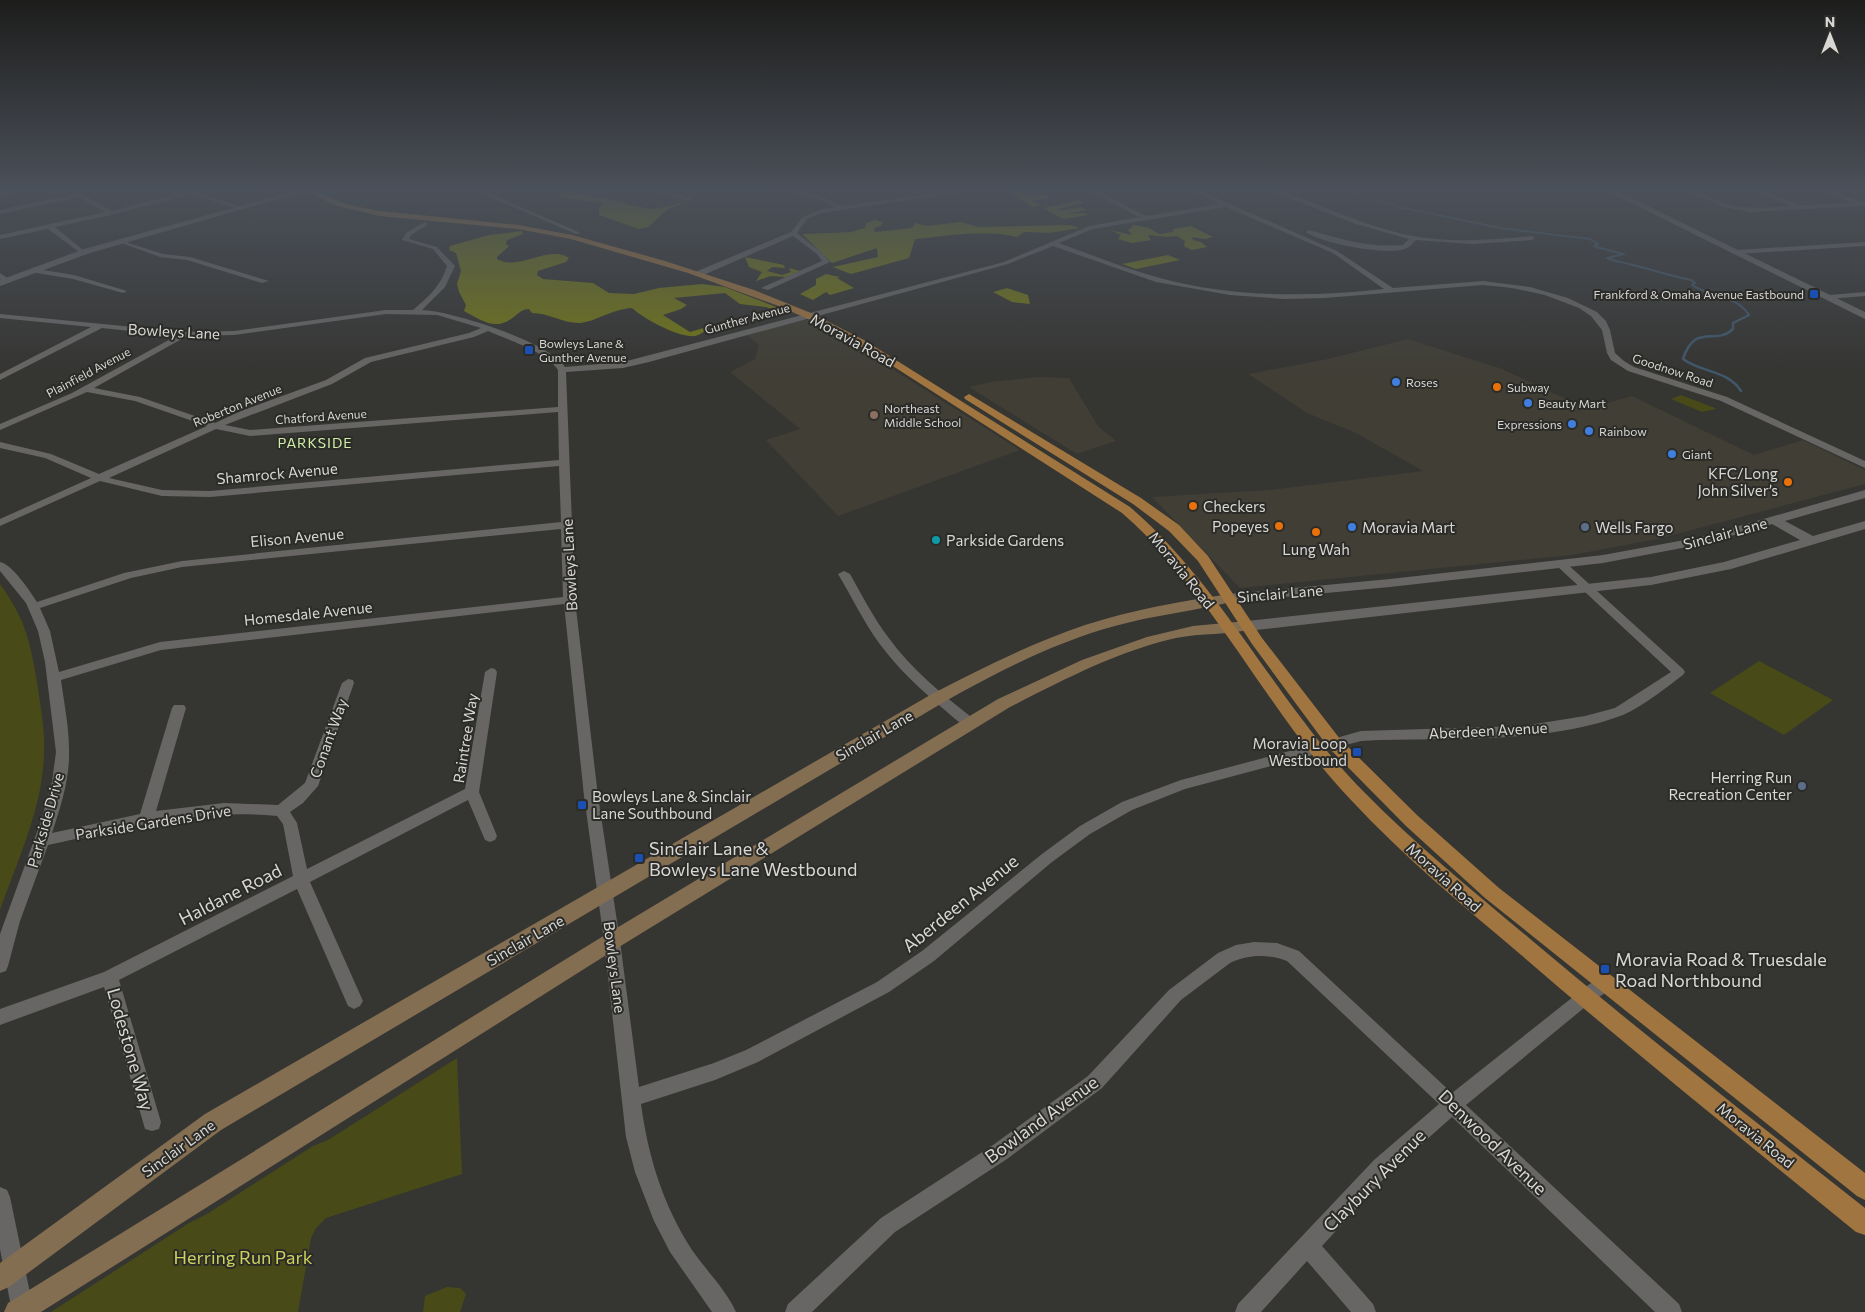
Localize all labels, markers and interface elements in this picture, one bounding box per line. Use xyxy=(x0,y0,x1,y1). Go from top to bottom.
north arrow xyxy=(1805,10,1855,60)
text: N xyxy=(1825,13,1835,30)
place label: Frankford & Omaha Avenue Eastbound xyxy=(1594,287,1804,301)
marker: Frankford & Omaha Avenue Eastbound xyxy=(1808,288,1820,300)
street label: Gunther Avenue xyxy=(703,300,791,336)
street label: Moravia Road xyxy=(807,309,899,371)
street label: Bowleys Lane xyxy=(127,320,221,342)
place label: Bowleys Lane & Gunther Avenue xyxy=(539,336,627,364)
street label: Plainfield Avenue xyxy=(44,344,132,400)
marker: Bowleys Lane & Gunther Avenue xyxy=(523,344,535,356)
street label: Goodnow Road xyxy=(1631,350,1715,390)
place label: Roses xyxy=(1406,375,1438,389)
marker: Roses xyxy=(1390,376,1402,388)
place label: Subway xyxy=(1507,380,1550,394)
street label: Roberton Avenue xyxy=(191,381,283,429)
marker: Subway xyxy=(1491,381,1503,393)
place label: Beauty Mart xyxy=(1538,396,1606,410)
marker: Beauty Mart xyxy=(1522,397,1534,409)
place label: Northeast Middle School xyxy=(884,401,961,429)
street label: Chatford Avenue xyxy=(275,406,367,426)
marker: Northeast Middle School xyxy=(868,409,880,421)
place label: Expressions xyxy=(1497,417,1562,431)
marker: Expressions xyxy=(1566,418,1578,430)
place label: Rainbow xyxy=(1599,424,1647,438)
marker: Rainbow xyxy=(1583,425,1595,437)
district label: PARKSIDE xyxy=(277,434,353,451)
place label: Giant xyxy=(1682,447,1712,461)
marker: Giant xyxy=(1666,448,1678,460)
street label: Shamrock Avenue xyxy=(216,459,338,487)
place label: KFC/Long John Silver’s xyxy=(1697,464,1778,499)
marker: KFC/Long John Silver’s xyxy=(1782,476,1794,488)
place label: Checkers xyxy=(1203,497,1266,515)
marker: Checkers xyxy=(1187,500,1199,512)
street label: Sinclair Lane xyxy=(1681,513,1769,553)
place label: Popeyes xyxy=(1212,517,1269,535)
street label: Bowleys Lane xyxy=(558,518,580,612)
place label: Moravia Mart xyxy=(1362,518,1455,536)
place label: Wells Fargo xyxy=(1595,518,1674,536)
marker: Popeyes xyxy=(1273,520,1285,532)
marker: Moravia Mart xyxy=(1346,521,1358,533)
marker: Wells Fargo xyxy=(1579,521,1591,533)
street label: Elison Avenue xyxy=(249,524,345,550)
marker: Lung Wah xyxy=(1310,526,1322,538)
street label: Moravia Road xyxy=(1145,528,1219,612)
place label: Parkside Gardens xyxy=(946,531,1064,549)
marker: Parkside Gardens xyxy=(930,534,942,546)
place label: Lung Wah xyxy=(1282,540,1350,558)
street label: Sinclair Lane xyxy=(1236,580,1324,606)
street label: Homesdale Avenue xyxy=(243,597,373,629)
street label: Raintree Way xyxy=(449,692,481,784)
street label: Conant Way xyxy=(305,696,351,780)
street label: Sinclair Lane xyxy=(832,706,916,764)
street label: Aberdeen Avenue xyxy=(1428,718,1548,742)
place label: Moravia Loop Westbound xyxy=(1253,734,1347,769)
marker: Moravia Loop Westbound xyxy=(1351,746,1363,758)
place label: Herring Run Recreation Center xyxy=(1668,768,1792,803)
street label: Parkside Drive xyxy=(23,770,67,869)
marker: Herring Run Recreation Center xyxy=(1796,780,1808,792)
place label: Bowleys Lane & Sinclair Lane Southbound xyxy=(592,787,751,822)
marker: Bowleys Lane & Sinclair Lane Southbound xyxy=(576,799,588,811)
street label: Parkside Gardens Drive xyxy=(74,801,232,843)
place label: Sinclair Lane & Bowleys Lane Westbound xyxy=(649,837,857,880)
street label: Moravia Road xyxy=(1403,839,1485,915)
street label: Aberdeen Avenue xyxy=(898,850,1022,956)
marker: Sinclair Lane & Bowleys Lane Westbound xyxy=(633,852,645,864)
street label: Haldane Road xyxy=(175,859,285,929)
street label: Sinclair Lane xyxy=(483,911,567,969)
street label: Bowleys Lane xyxy=(600,920,630,1014)
place label: Moravia Road & Truesdale Road Northbound xyxy=(1615,948,1827,991)
marker: Moravia Road & Truesdale Road Northbound xyxy=(1599,963,1611,975)
street label: Lodestone Way xyxy=(103,985,159,1113)
street label: Bowland Avenue xyxy=(980,1071,1102,1167)
street label: Denwood Avenue xyxy=(1434,1085,1552,1199)
street label: Moravia Road xyxy=(1714,1098,1798,1172)
street label: Sinclair Lane xyxy=(138,1115,218,1181)
street label: Claybury Avenue xyxy=(1318,1124,1430,1236)
park label: Herring Run Park xyxy=(174,1246,313,1268)

